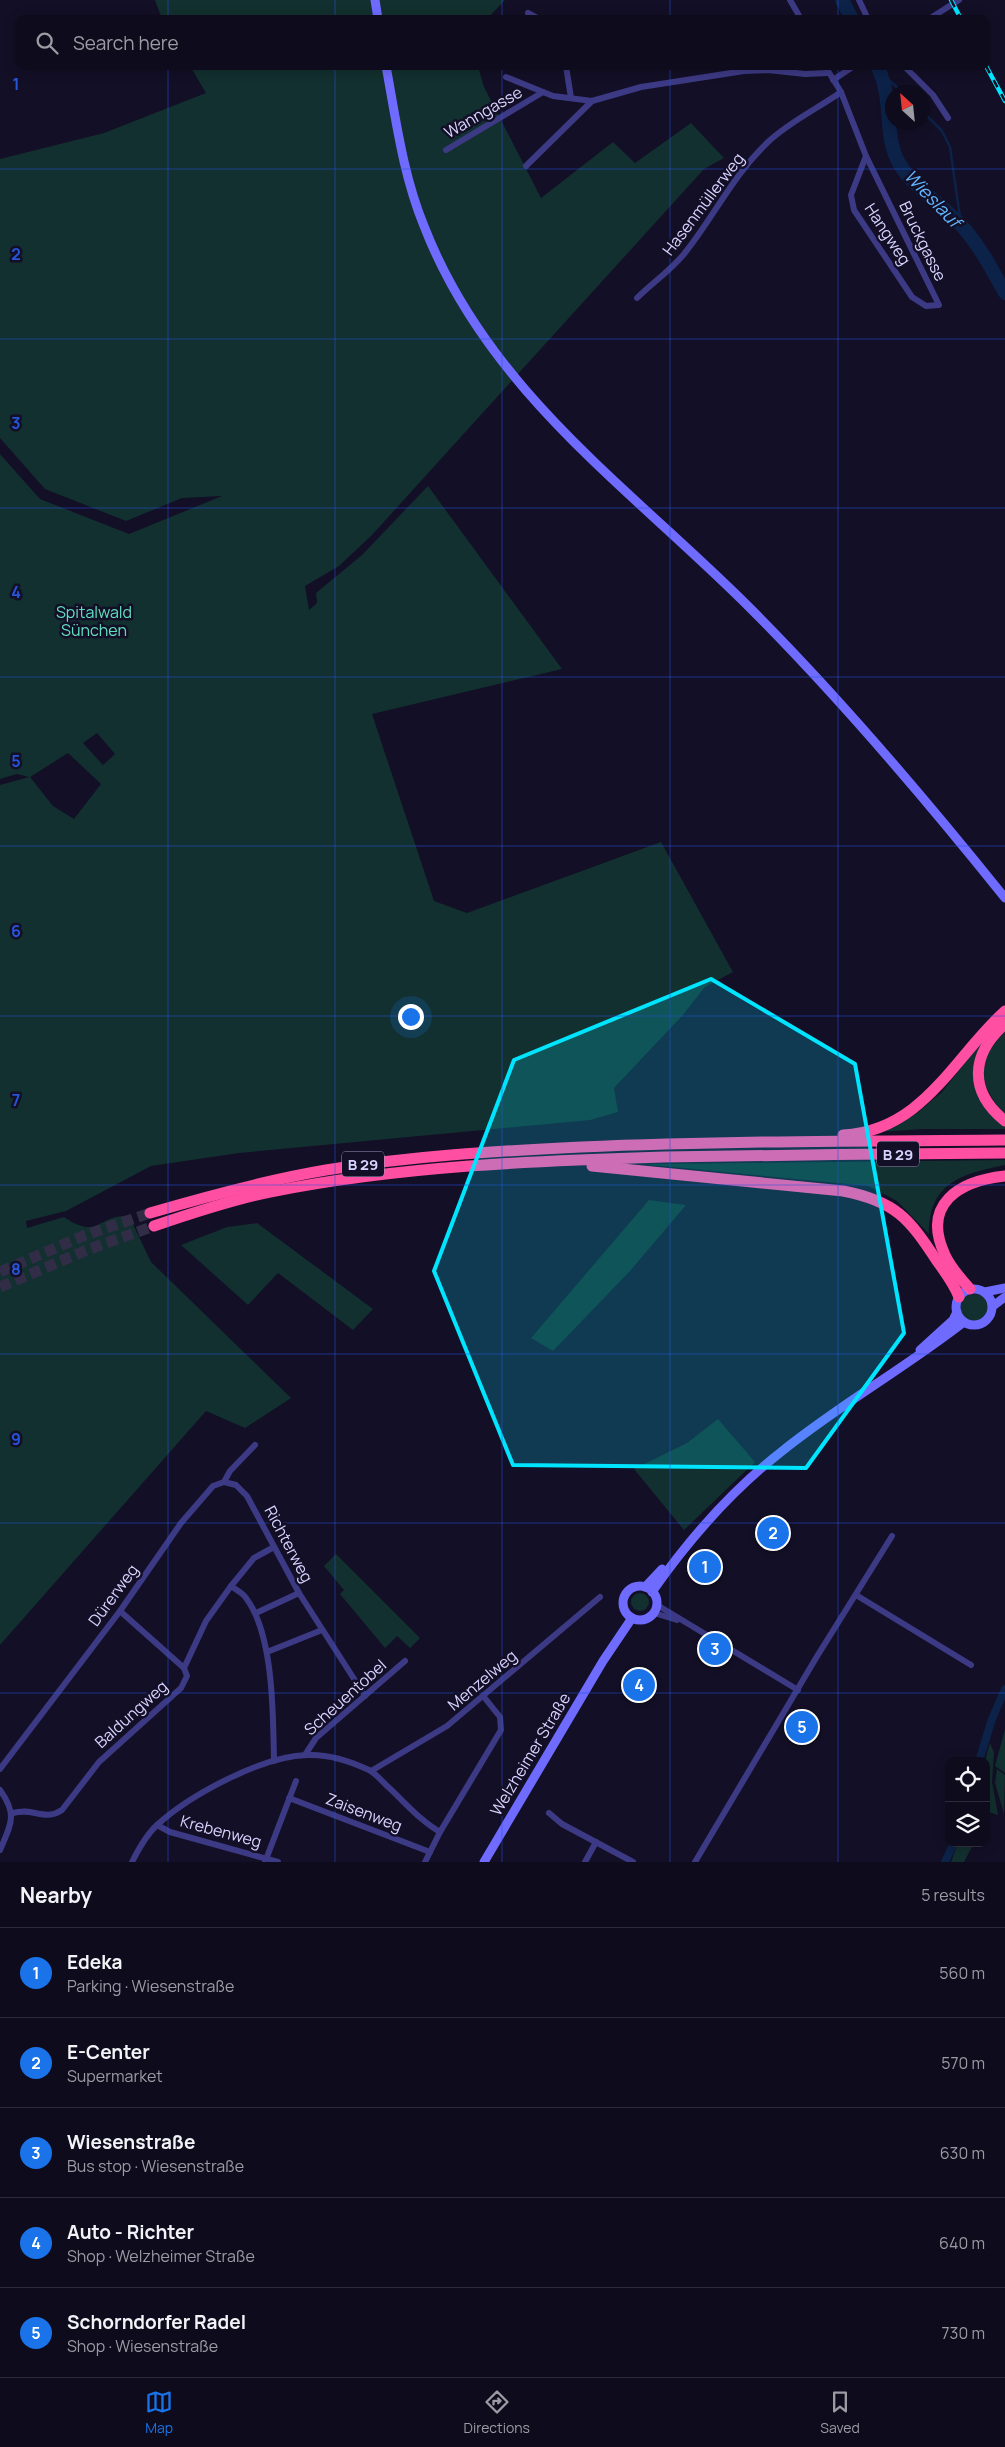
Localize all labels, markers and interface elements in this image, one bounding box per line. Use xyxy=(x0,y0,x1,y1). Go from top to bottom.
search box xyxy=(15,15,990,70)
icon: search xyxy=(33,29,61,57)
text: Search here xyxy=(73,30,179,56)
text: 1 xyxy=(12,73,20,95)
street label: Wanngasse xyxy=(440,81,526,143)
north arrow xyxy=(885,85,930,130)
street label: Hasenmüllerweg xyxy=(657,148,749,260)
water label: Wieslauf xyxy=(899,164,969,235)
street label: Bruckgasse xyxy=(894,197,952,285)
street label: Hangweg xyxy=(860,199,916,269)
text: 2 xyxy=(11,243,21,265)
text: 3 xyxy=(11,412,21,434)
text: 4 xyxy=(11,581,21,603)
park label: Spitalwald Sünchen xyxy=(56,601,132,641)
text: 5 xyxy=(11,750,21,772)
text: 6 xyxy=(11,920,21,942)
your location xyxy=(398,1004,424,1030)
text: 7 xyxy=(12,1089,20,1111)
road number: B 29 xyxy=(877,1142,919,1166)
road number: B 29 xyxy=(342,1152,384,1176)
text: 8 xyxy=(11,1258,21,1280)
text: 9 xyxy=(11,1428,21,1450)
street label: Richterweg xyxy=(260,1502,318,1586)
pin: 2 xyxy=(757,1514,789,1552)
pin: 1 xyxy=(689,1548,721,1586)
street label: Dürerweg xyxy=(83,1560,143,1630)
pin: 3 xyxy=(699,1630,731,1668)
street label: Menzelweg xyxy=(443,1645,521,1715)
street label: Scheuentobel xyxy=(299,1654,391,1740)
pin: 4 xyxy=(623,1666,655,1704)
street label: Baldungweg xyxy=(90,1675,172,1753)
street label: Welzheimer Straße xyxy=(485,1689,575,1819)
pin: 5 xyxy=(786,1708,818,1746)
map controls xyxy=(945,1757,990,1847)
button: locate xyxy=(945,1757,990,1802)
street label: Zaisenweg xyxy=(323,1787,405,1837)
button: layers xyxy=(945,1802,990,1847)
street label: Krebenweg xyxy=(178,1810,264,1852)
text: Nearby xyxy=(20,1881,92,1909)
text: 5 results xyxy=(921,1884,985,1906)
text: Edeka xyxy=(67,1949,122,1975)
text: 1 xyxy=(32,1962,40,1984)
text: 560 m xyxy=(939,1962,985,1984)
text: Parking · Wiesenstraße xyxy=(67,1975,234,1997)
text: E-Center xyxy=(67,2039,150,2065)
text: 2 xyxy=(31,2052,41,2074)
text: 570 m xyxy=(941,2052,985,2074)
text: Supermarket xyxy=(67,2065,163,2087)
text: Wiesenstraße xyxy=(67,2129,196,2155)
text: 3 xyxy=(31,2142,41,2164)
text: 630 m xyxy=(940,2142,985,2164)
text: Bus stop · Wiesenstraße xyxy=(67,2155,244,2177)
text: Auto - Richter xyxy=(67,2219,194,2245)
text: 4 xyxy=(31,2232,41,2254)
text: 640 m xyxy=(939,2232,985,2254)
text: Shop · Welzheimer Straße xyxy=(67,2245,255,2267)
text: Schorndorfer Radel xyxy=(67,2309,246,2335)
text: 5 xyxy=(31,2322,41,2344)
text: 730 m xyxy=(942,2322,985,2344)
text: Shop · Wiesenstraße xyxy=(67,2335,218,2357)
tab: Map xyxy=(145,2388,173,2437)
tab: Directions xyxy=(464,2388,530,2437)
tab: Saved xyxy=(820,2388,860,2437)

